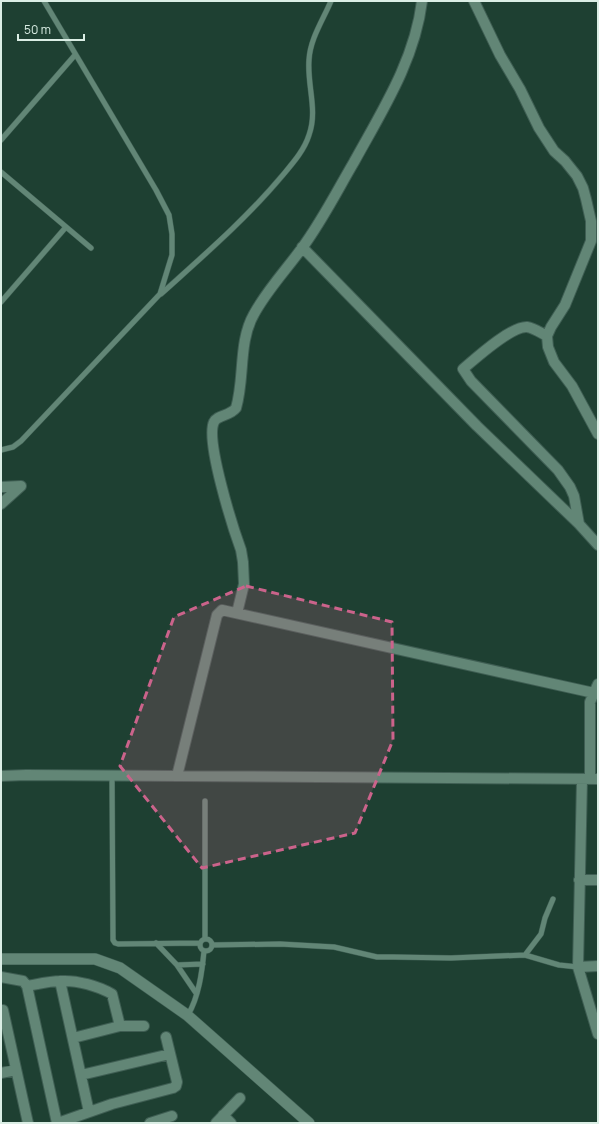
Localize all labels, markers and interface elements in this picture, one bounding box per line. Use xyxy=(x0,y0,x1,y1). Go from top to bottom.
scale bar xyxy=(18,16,84,42)
text: 50 m xyxy=(24,21,51,38)

